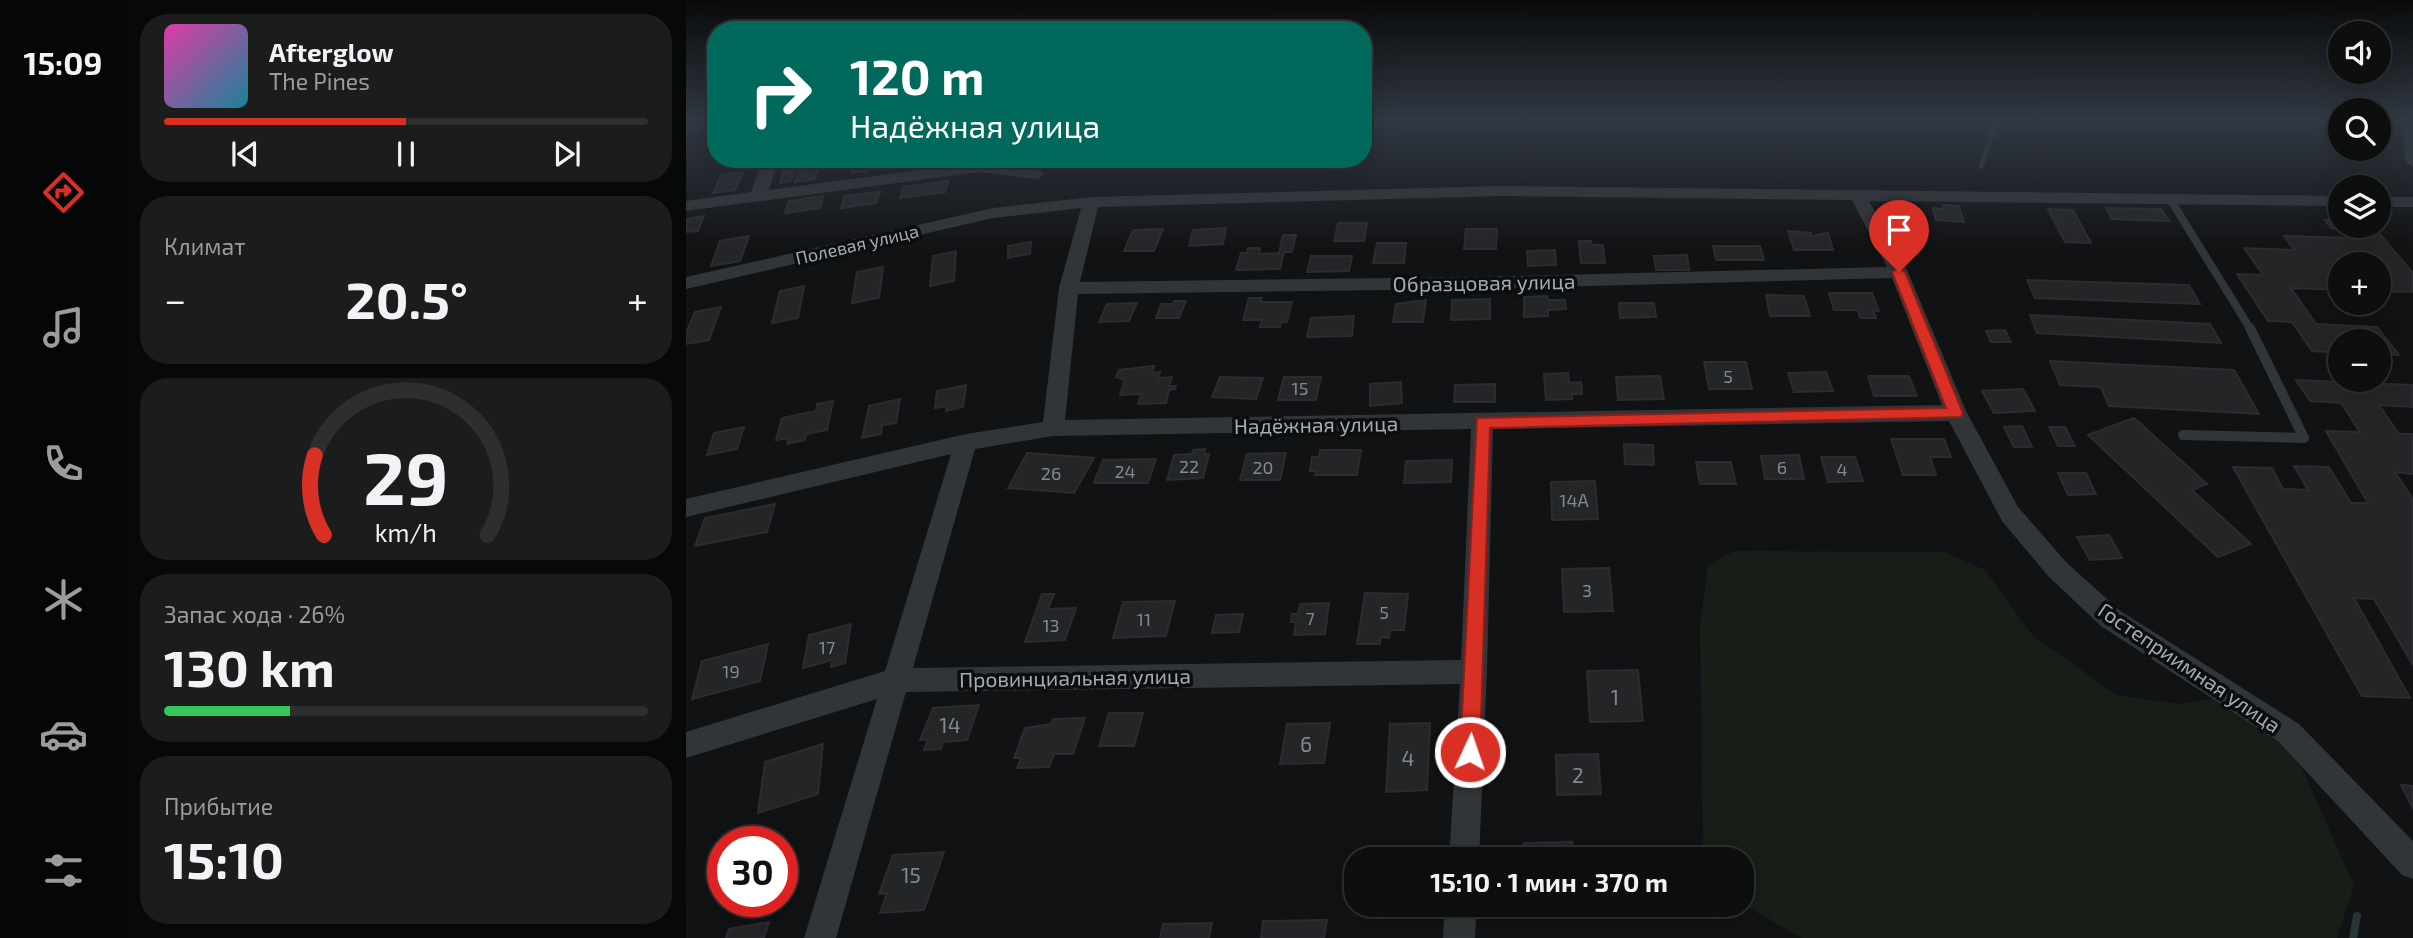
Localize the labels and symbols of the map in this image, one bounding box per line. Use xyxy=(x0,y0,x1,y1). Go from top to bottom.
pin xyxy=(1869,200,1929,272)
street label: Полевая улица xyxy=(793,219,921,269)
street label: Образцовая улица xyxy=(1392,268,1576,297)
house number: 5 xyxy=(1723,365,1733,387)
house number: 15 xyxy=(1292,377,1308,399)
street label: Надёжная улица xyxy=(1234,410,1398,439)
house number: 22 xyxy=(1179,455,1199,477)
house number: 20 xyxy=(1253,456,1273,478)
house number: 6 xyxy=(1777,456,1787,478)
house number: 4 xyxy=(1836,458,1848,480)
house number: 24 xyxy=(1114,460,1136,482)
house number: 26 xyxy=(1041,462,1061,484)
house number: 14А xyxy=(1559,489,1590,511)
house number: 3 xyxy=(1582,579,1592,601)
street label: Гостеприимная улица xyxy=(2093,597,2286,738)
house number: 5 xyxy=(1379,601,1389,623)
house number: 7 xyxy=(1305,607,1315,629)
house number: 11 xyxy=(1137,608,1151,630)
house number: 13 xyxy=(1042,614,1060,636)
house number: 17 xyxy=(819,636,835,658)
house number: 19 xyxy=(722,660,740,682)
street label: Провинциальная улица xyxy=(959,662,1191,693)
house number: 1 xyxy=(1611,684,1619,709)
house number: 14 xyxy=(939,712,961,737)
position arrow xyxy=(1433,715,1507,789)
house number: 6 xyxy=(1300,731,1312,756)
house number: 4 xyxy=(1402,745,1414,770)
house number: 2 xyxy=(1572,762,1584,787)
speed limit sign: 30 xyxy=(707,826,798,917)
house number: 15 xyxy=(901,862,921,887)

